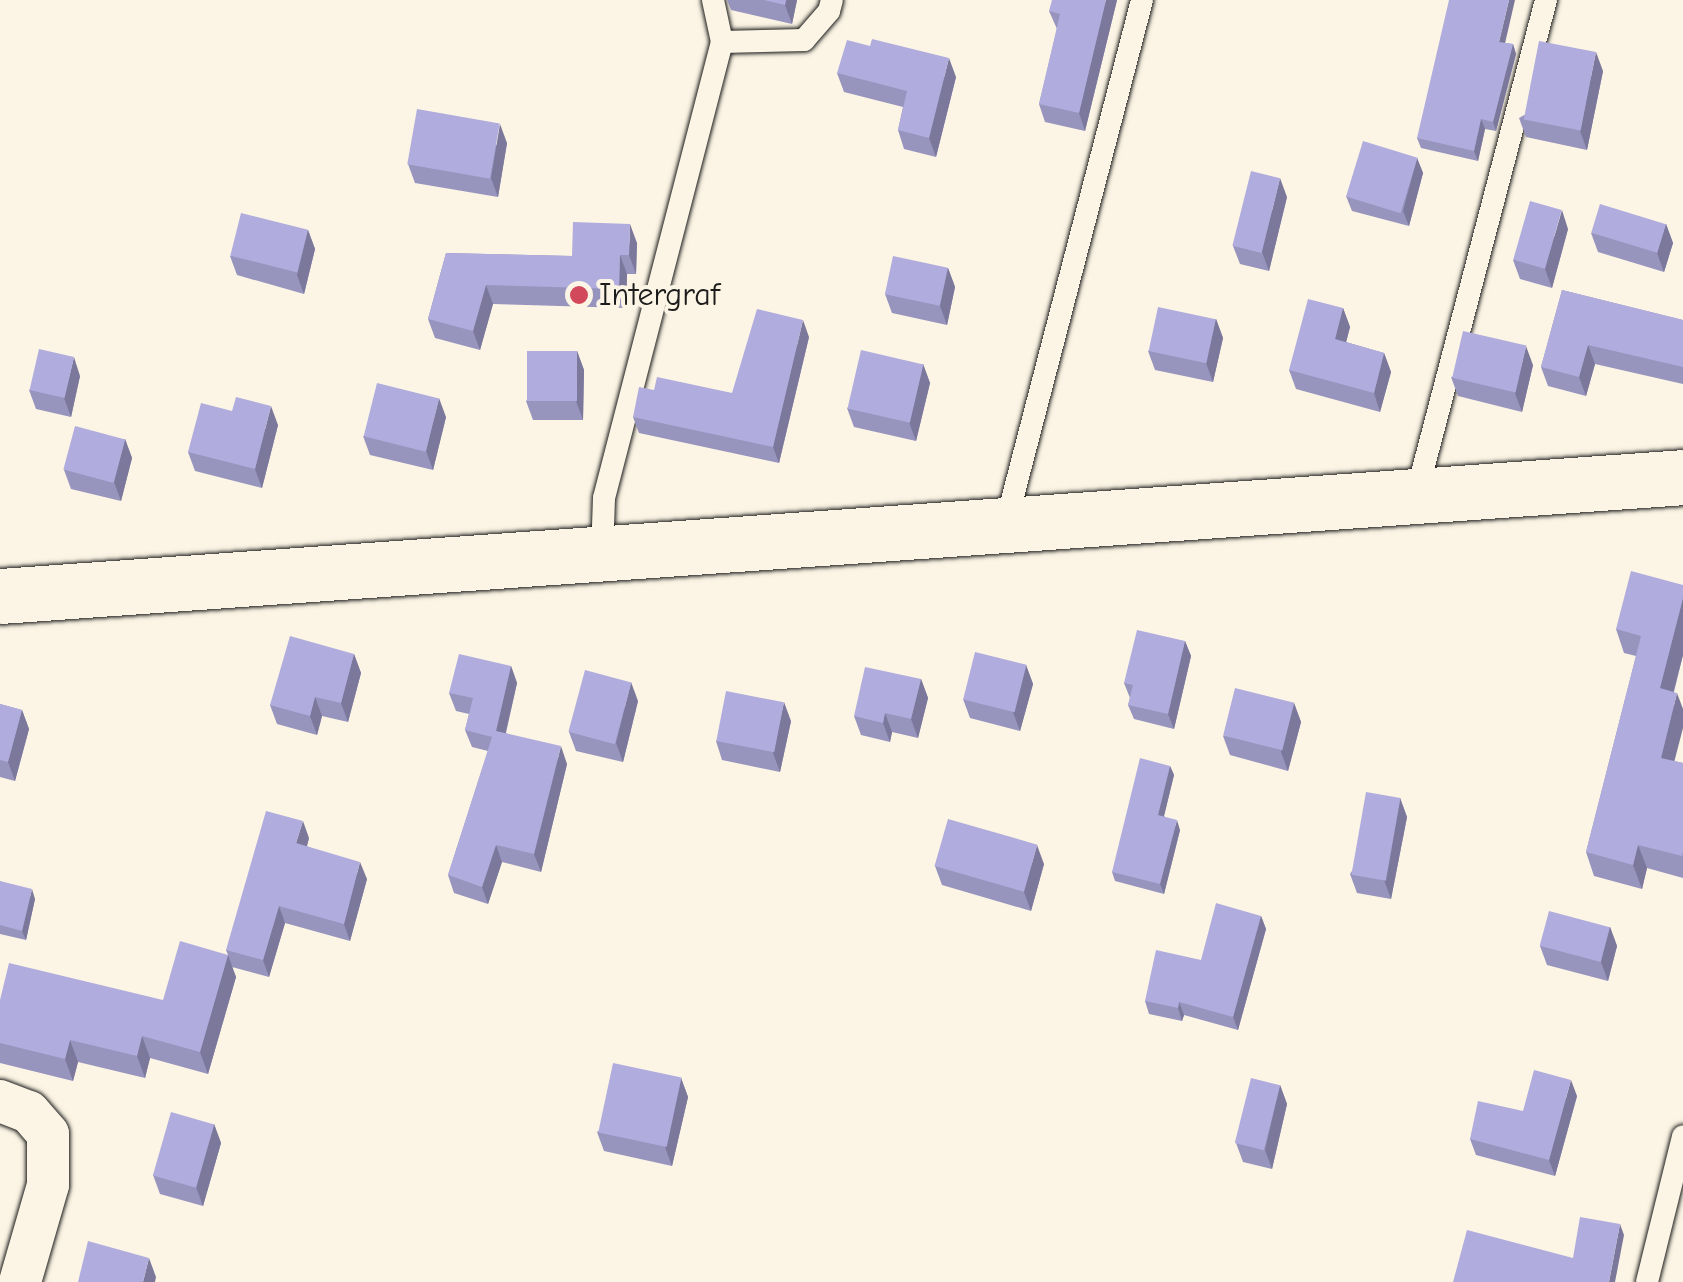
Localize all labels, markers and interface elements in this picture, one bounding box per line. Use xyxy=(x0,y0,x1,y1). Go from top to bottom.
place label: Intergraf xyxy=(599,276,720,314)
marker: Intergraf xyxy=(568,284,590,306)

